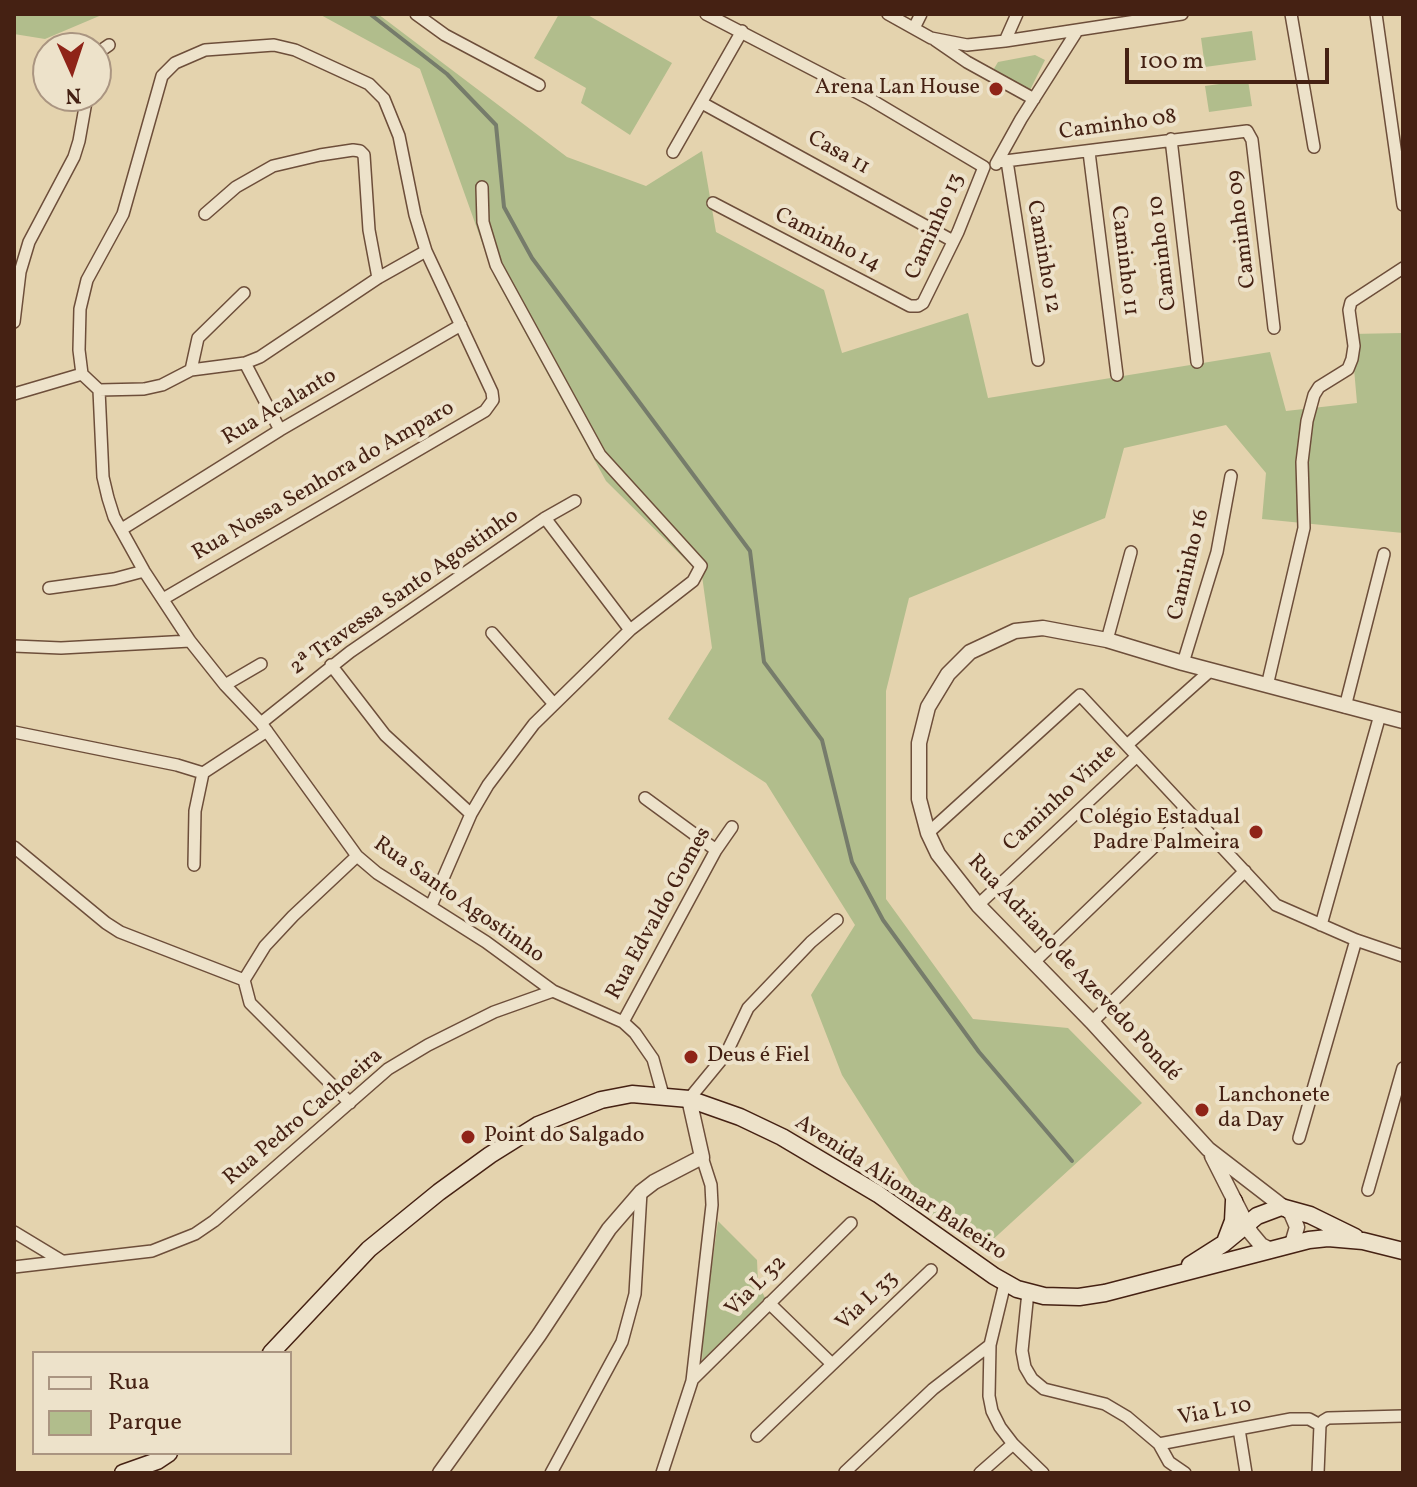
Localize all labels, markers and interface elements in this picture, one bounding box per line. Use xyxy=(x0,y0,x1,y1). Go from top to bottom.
north arrow xyxy=(32,32,112,112)
scale bar xyxy=(1129,32,1333,82)
text: 100 m xyxy=(1139,45,1204,79)
place label: Arena Lan House xyxy=(815,76,980,102)
text: N xyxy=(64,79,82,110)
marker: Arena Lan House xyxy=(987,80,1005,98)
street label: Caminho 08 xyxy=(1058,105,1178,147)
street label: Casa 11 xyxy=(802,126,874,182)
street label: Caminho 09 xyxy=(1223,169,1263,289)
street label: Caminho 13 xyxy=(901,170,971,284)
street label: Caminho 10 xyxy=(1144,194,1184,312)
street label: Caminho 12 xyxy=(1019,199,1065,315)
street label: Caminho 14 xyxy=(770,203,884,279)
street label: Caminho 11 xyxy=(1103,204,1143,318)
street label: Rua Acalanto xyxy=(218,364,342,452)
street label: Rua Nossa Senhora do Amparo xyxy=(188,396,460,568)
street label: 2ª Travessa Santo Agostinho xyxy=(285,504,525,682)
street label: Caminho 16 xyxy=(1163,507,1217,623)
street label: Caminho Vinte xyxy=(999,740,1123,858)
place label: Colégio Estadual Padre Palmeira xyxy=(1080,806,1240,858)
street label: Rua Edvaldo Gomes xyxy=(602,823,718,1005)
marker: Colégio Estadual Padre Palmeira xyxy=(1247,823,1265,841)
street label: Rua Santo Agostinho xyxy=(367,832,549,970)
street label: Rua Adriano de Azevedo Pondé xyxy=(961,850,1185,1088)
street label: Rua Pedro Cachoeira xyxy=(219,1044,389,1192)
place label: Deus é Fiel xyxy=(707,1044,810,1070)
marker: Deus é Fiel xyxy=(682,1048,700,1066)
place label: Lanchonete da Day xyxy=(1218,1084,1330,1136)
marker: Lanchonete da Day xyxy=(1193,1101,1211,1119)
street label: Avenida Aliomar Baleeiro xyxy=(789,1111,1011,1267)
place label: Point do Salgado xyxy=(484,1124,644,1150)
marker: Point do Salgado xyxy=(459,1128,477,1146)
street label: Via L 32 xyxy=(721,1251,793,1323)
street label: Via L 33 xyxy=(832,1267,904,1337)
legend xyxy=(32,1351,292,1455)
text: Rua xyxy=(108,1366,150,1400)
street label: Via L 10 xyxy=(1176,1393,1254,1433)
text: Parque xyxy=(108,1406,182,1440)

